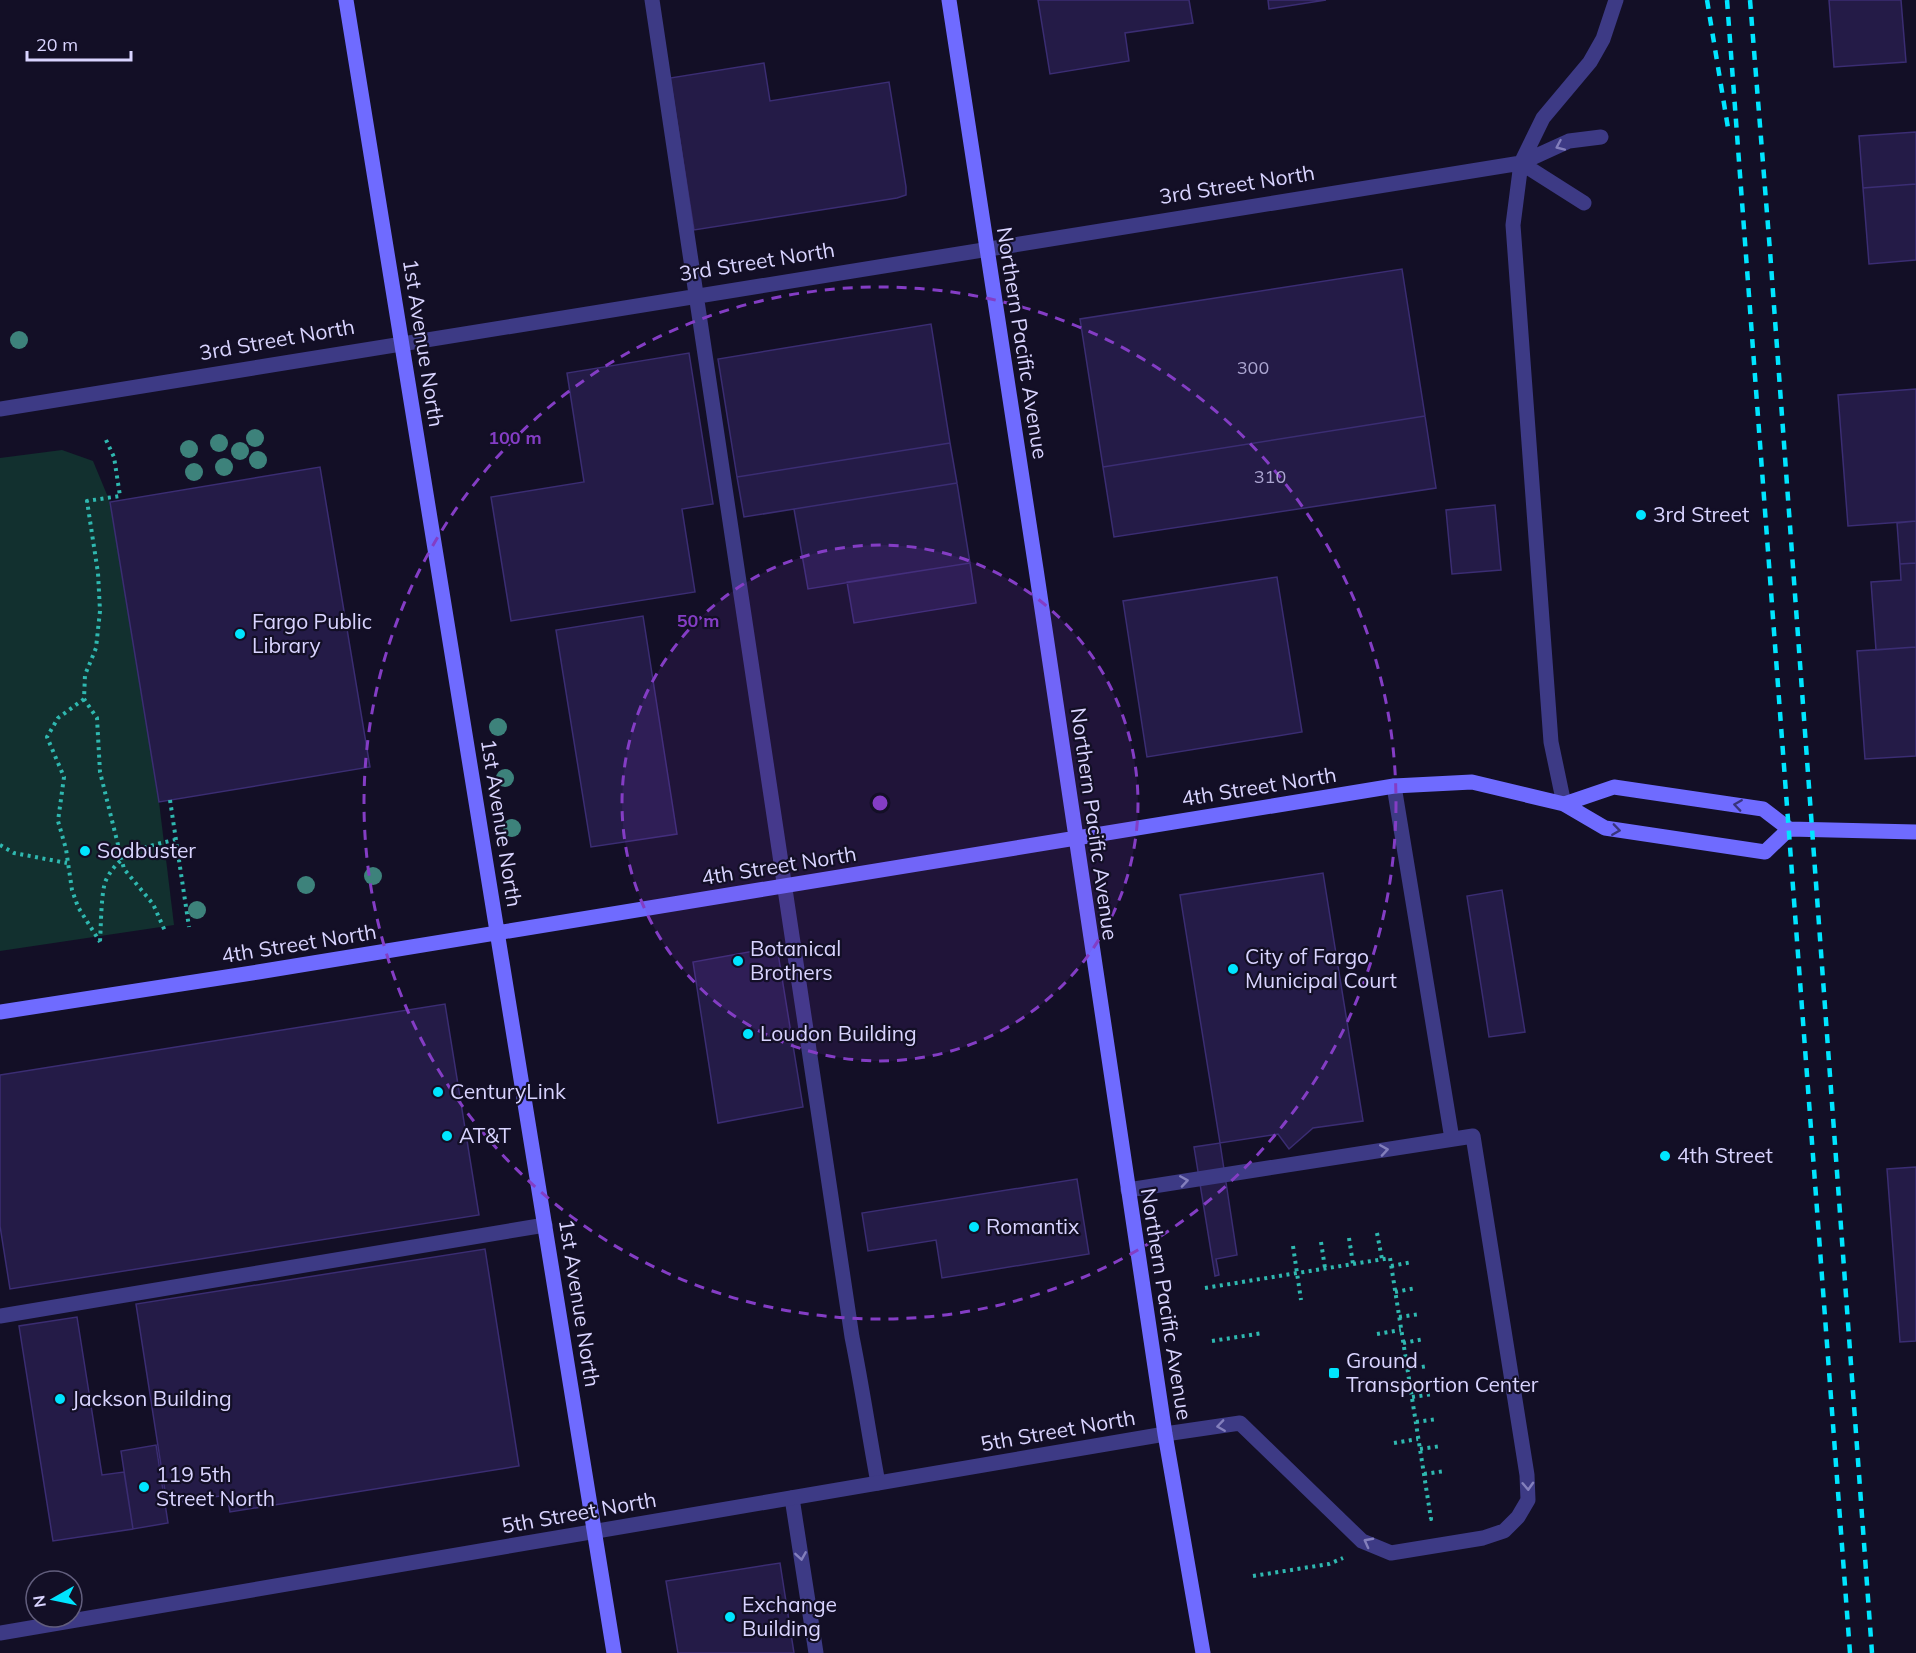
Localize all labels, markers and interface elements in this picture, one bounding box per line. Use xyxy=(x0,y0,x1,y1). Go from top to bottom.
scale bar xyxy=(27,24,130,62)
text: 20 m xyxy=(36,33,78,56)
one-way arrow xyxy=(1555,138,1566,150)
street label: 3rd Street North xyxy=(1157,159,1317,209)
street label: Northern Pacific Avenue xyxy=(992,225,1054,461)
street label: 3rd Street North xyxy=(677,236,837,286)
street label: 1st Avenue North xyxy=(398,257,450,429)
street label: 3rd Street North xyxy=(197,313,357,365)
house number: 300 xyxy=(1237,356,1269,379)
text: 100 m xyxy=(488,426,542,449)
house number: 310 xyxy=(1254,465,1286,488)
place label: 3rd Street xyxy=(1653,501,1749,527)
marker: 3rd Street xyxy=(1634,508,1648,522)
place label: Fargo Public Library xyxy=(252,608,372,658)
text: 50 m xyxy=(677,609,719,632)
marker: Fargo Public Library xyxy=(233,627,247,641)
street label: Northern Pacific Avenue xyxy=(1066,706,1124,942)
street label: 1st Avenue North xyxy=(476,737,528,909)
street label: 4th Street North xyxy=(1179,761,1338,811)
centre of rings xyxy=(870,793,890,813)
one-way arrow xyxy=(1733,800,1742,812)
one-way arrow xyxy=(1611,823,1620,835)
place label: Sodbuster xyxy=(97,837,196,863)
street label: 4th Street North xyxy=(699,840,858,890)
marker: Sodbuster xyxy=(78,844,92,858)
street label: 4th Street North xyxy=(219,918,378,968)
place label: Botanical Brothers xyxy=(750,935,841,985)
place label: City of Fargo Municipal Court xyxy=(1245,943,1397,993)
marker: Botanical Brothers xyxy=(731,954,745,968)
marker: City of Fargo Municipal Court xyxy=(1226,962,1240,976)
place label: Loudon Building xyxy=(760,1020,917,1046)
marker: Loudon Building xyxy=(741,1027,755,1041)
place label: CenturyLink xyxy=(450,1078,566,1104)
marker: CenturyLink xyxy=(431,1085,445,1099)
place label: AT&T xyxy=(459,1122,511,1148)
marker: AT&T xyxy=(440,1129,454,1143)
place label: 4th Street xyxy=(1677,1142,1773,1168)
one-way arrow xyxy=(1379,1144,1389,1157)
marker: 4th Street xyxy=(1658,1149,1672,1163)
one-way arrow xyxy=(1180,1175,1189,1187)
street label: Northern Pacific Avenue xyxy=(1136,1186,1198,1422)
place label: Romantix xyxy=(986,1213,1079,1239)
street label: 1st Avenue North xyxy=(554,1217,606,1389)
marker: Romantix xyxy=(967,1220,981,1234)
place label: Ground Transportion Center xyxy=(1346,1347,1539,1397)
marker: Ground Transportion Center xyxy=(1327,1366,1341,1380)
place label: Jackson Building xyxy=(72,1385,232,1411)
marker: Jackson Building xyxy=(53,1392,67,1406)
street label: 5th Street North xyxy=(978,1404,1137,1456)
one-way arrow xyxy=(1216,1419,1226,1432)
place label: 119 5th Street North xyxy=(156,1461,275,1511)
marker: 119 5th Street North xyxy=(137,1480,151,1494)
one-way arrow xyxy=(1521,1481,1534,1490)
street label: 5th Street North xyxy=(499,1486,658,1538)
one-way arrow xyxy=(1364,1538,1374,1549)
one-way arrow xyxy=(794,1551,806,1560)
north arrow xyxy=(24,1569,84,1629)
place label: Exchange Building xyxy=(742,1591,837,1641)
text: N xyxy=(28,1594,50,1609)
marker: Exchange Building xyxy=(723,1610,737,1624)

